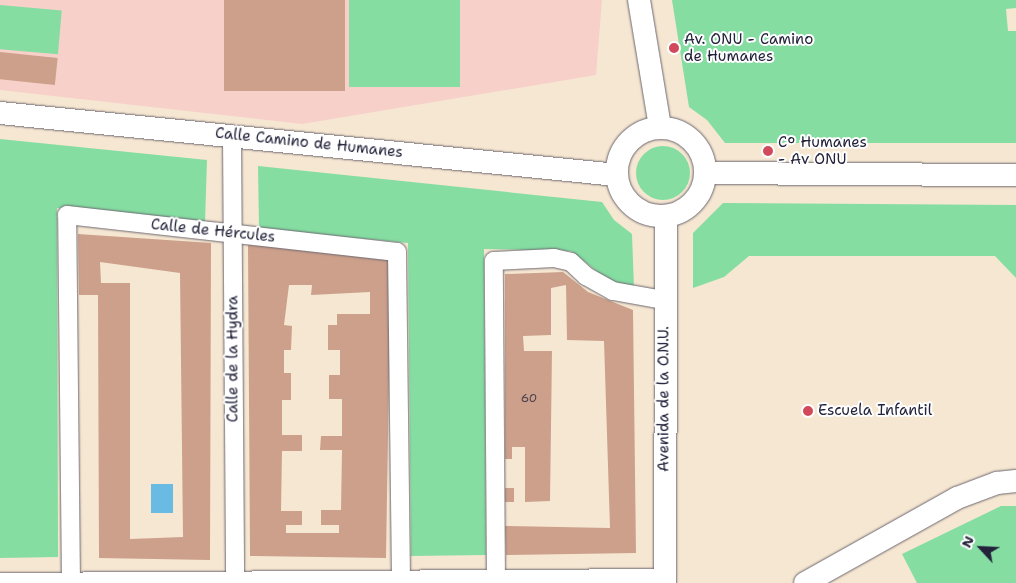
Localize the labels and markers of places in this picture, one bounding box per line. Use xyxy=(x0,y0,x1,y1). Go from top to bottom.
place label: Av. ONU - Camino de Humanes xyxy=(684,30,813,65)
marker: Av. ONU - Camino de Humanes xyxy=(668,42,680,54)
place label: Cº Humanes - Av ONU xyxy=(778,133,867,168)
marker: Cº Humanes - Av ONU xyxy=(762,145,774,157)
place label: Escuela Infantil xyxy=(818,402,932,420)
marker: Escuela Infantil xyxy=(802,405,814,417)

